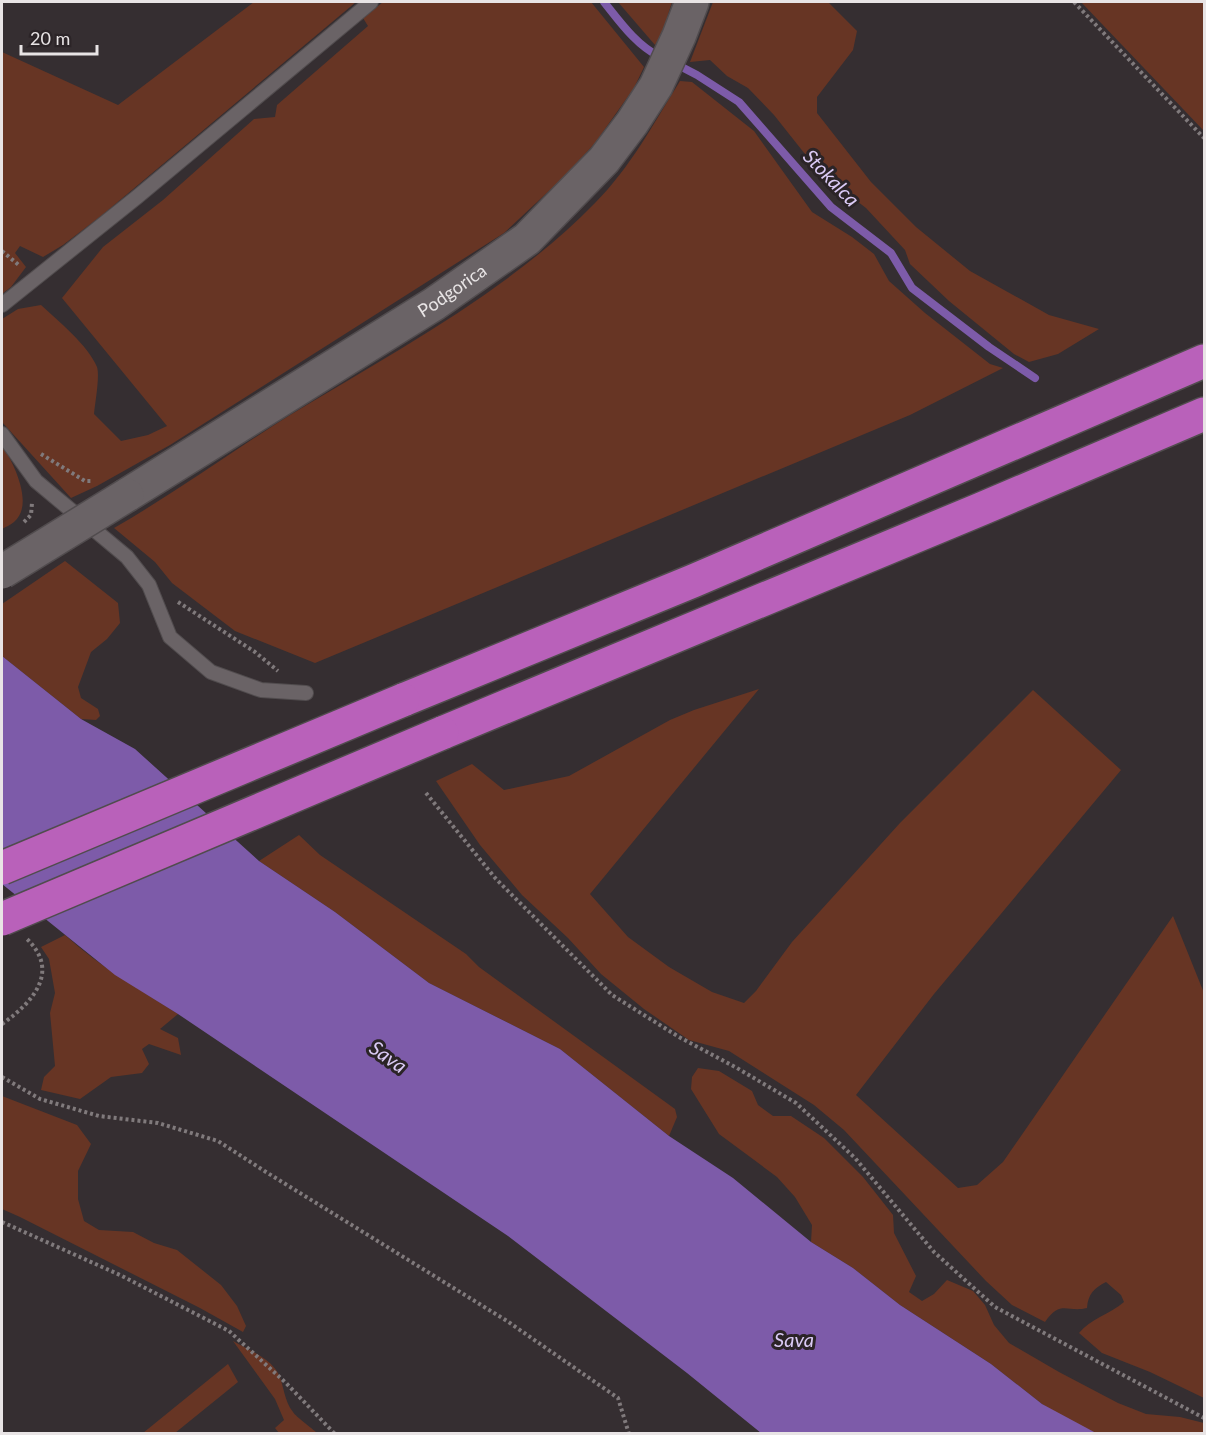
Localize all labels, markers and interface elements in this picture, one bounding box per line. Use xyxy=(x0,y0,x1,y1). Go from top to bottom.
scale bar xyxy=(21,18,98,56)
text: 20 m xyxy=(30,27,70,49)
water label: Stokalca xyxy=(799,144,865,211)
street label: Podgorica xyxy=(413,259,490,321)
water label: Sava xyxy=(365,1035,412,1077)
water label: Sava xyxy=(774,1327,814,1351)

